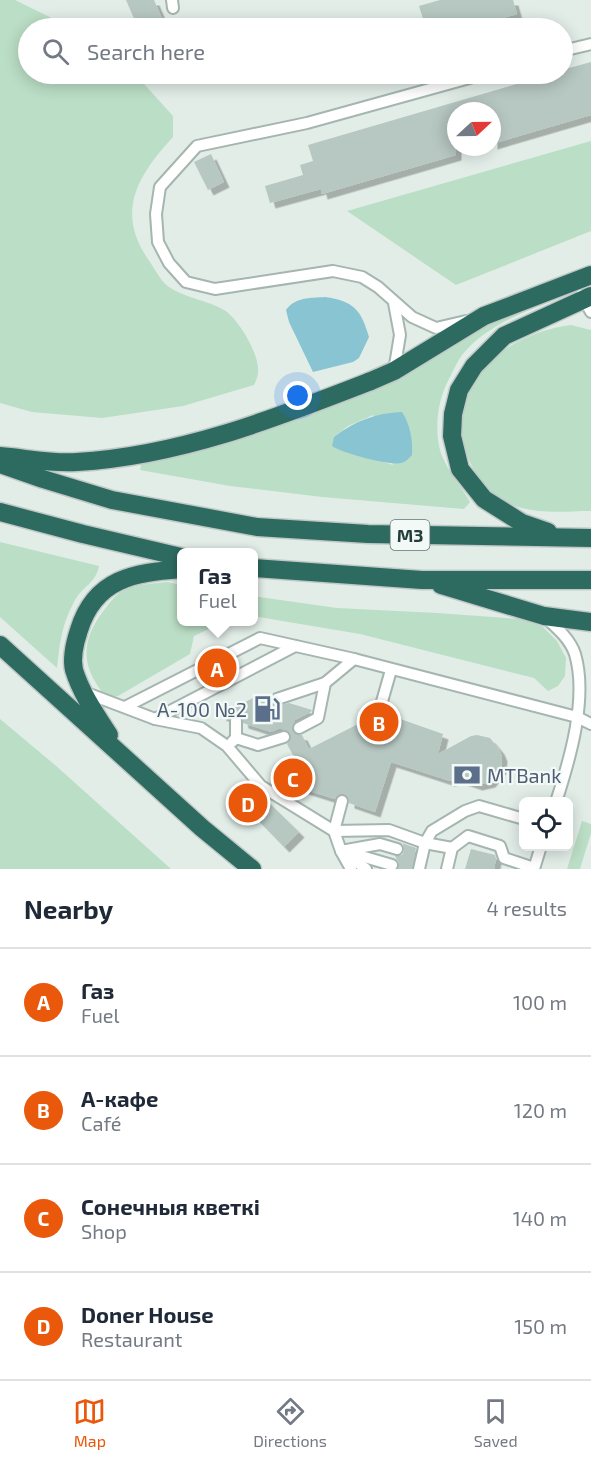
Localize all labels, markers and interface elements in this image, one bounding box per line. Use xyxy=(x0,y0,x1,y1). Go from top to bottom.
search box xyxy=(18,18,573,84)
icon: search xyxy=(39,35,72,68)
text: Search here xyxy=(87,38,205,64)
north arrow xyxy=(447,102,501,156)
your location xyxy=(283,381,312,410)
road number: М3 xyxy=(390,520,430,550)
popup xyxy=(177,548,258,626)
text: Газ xyxy=(198,562,232,588)
text: Fuel xyxy=(198,588,237,612)
pin: A xyxy=(198,646,236,690)
fuel station icon: А-100 №2 xyxy=(252,694,282,724)
place label: А-100 №2 xyxy=(157,697,247,721)
pin: B xyxy=(360,700,398,744)
pin: C xyxy=(274,756,312,800)
bank icon: MTBank xyxy=(452,760,482,790)
place label: MTBank xyxy=(487,763,561,787)
pin: D xyxy=(228,780,268,826)
map controls xyxy=(519,797,573,851)
button: locate xyxy=(519,797,573,851)
text: Nearby xyxy=(24,893,113,924)
text: 4 results xyxy=(487,896,567,920)
text: Газ xyxy=(81,977,114,1003)
text: A xyxy=(37,990,50,1014)
text: 100 m xyxy=(513,990,567,1014)
text: Fuel xyxy=(81,1003,120,1027)
text: А-кафе xyxy=(81,1085,158,1111)
text: B xyxy=(37,1098,50,1122)
text: 120 m xyxy=(514,1098,567,1122)
text: Café xyxy=(81,1111,122,1135)
text: Сонечныя кветкі xyxy=(81,1193,260,1219)
text: C xyxy=(38,1206,49,1230)
text: 140 m xyxy=(513,1206,567,1230)
text: Shop xyxy=(81,1219,127,1243)
text: Doner House xyxy=(81,1301,214,1327)
text: D xyxy=(37,1314,50,1338)
text: 150 m xyxy=(514,1314,567,1338)
text: Restaurant xyxy=(81,1327,182,1351)
tab: Map xyxy=(73,1395,106,1450)
tab: Directions xyxy=(253,1395,327,1450)
tab: Saved xyxy=(474,1395,518,1450)

